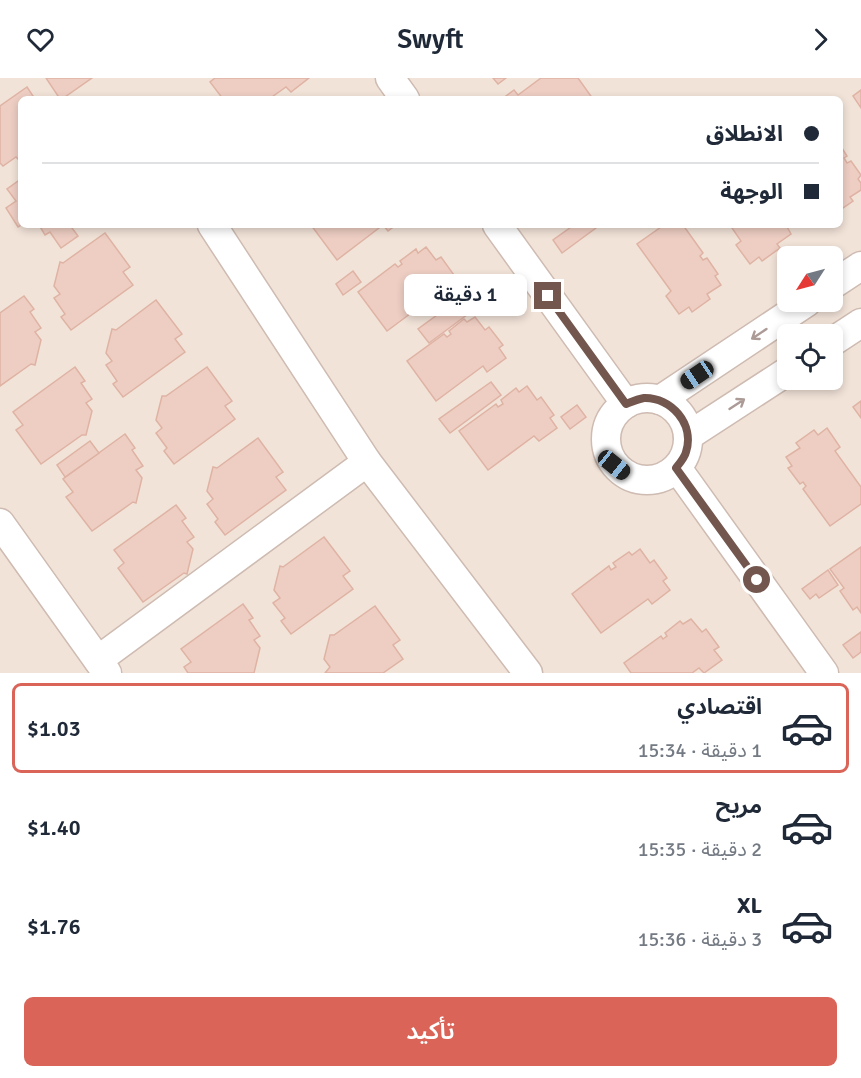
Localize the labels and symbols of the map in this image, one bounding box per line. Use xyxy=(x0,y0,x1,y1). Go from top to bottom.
north arrow xyxy=(777,246,843,312)
callout: 1 دقيقة xyxy=(404,275,527,317)
route end xyxy=(534,282,561,309)
one-way arrow xyxy=(751,328,767,340)
car xyxy=(677,357,717,393)
one-way arrow xyxy=(728,398,745,410)
car xyxy=(594,447,634,483)
route start xyxy=(743,566,770,593)

